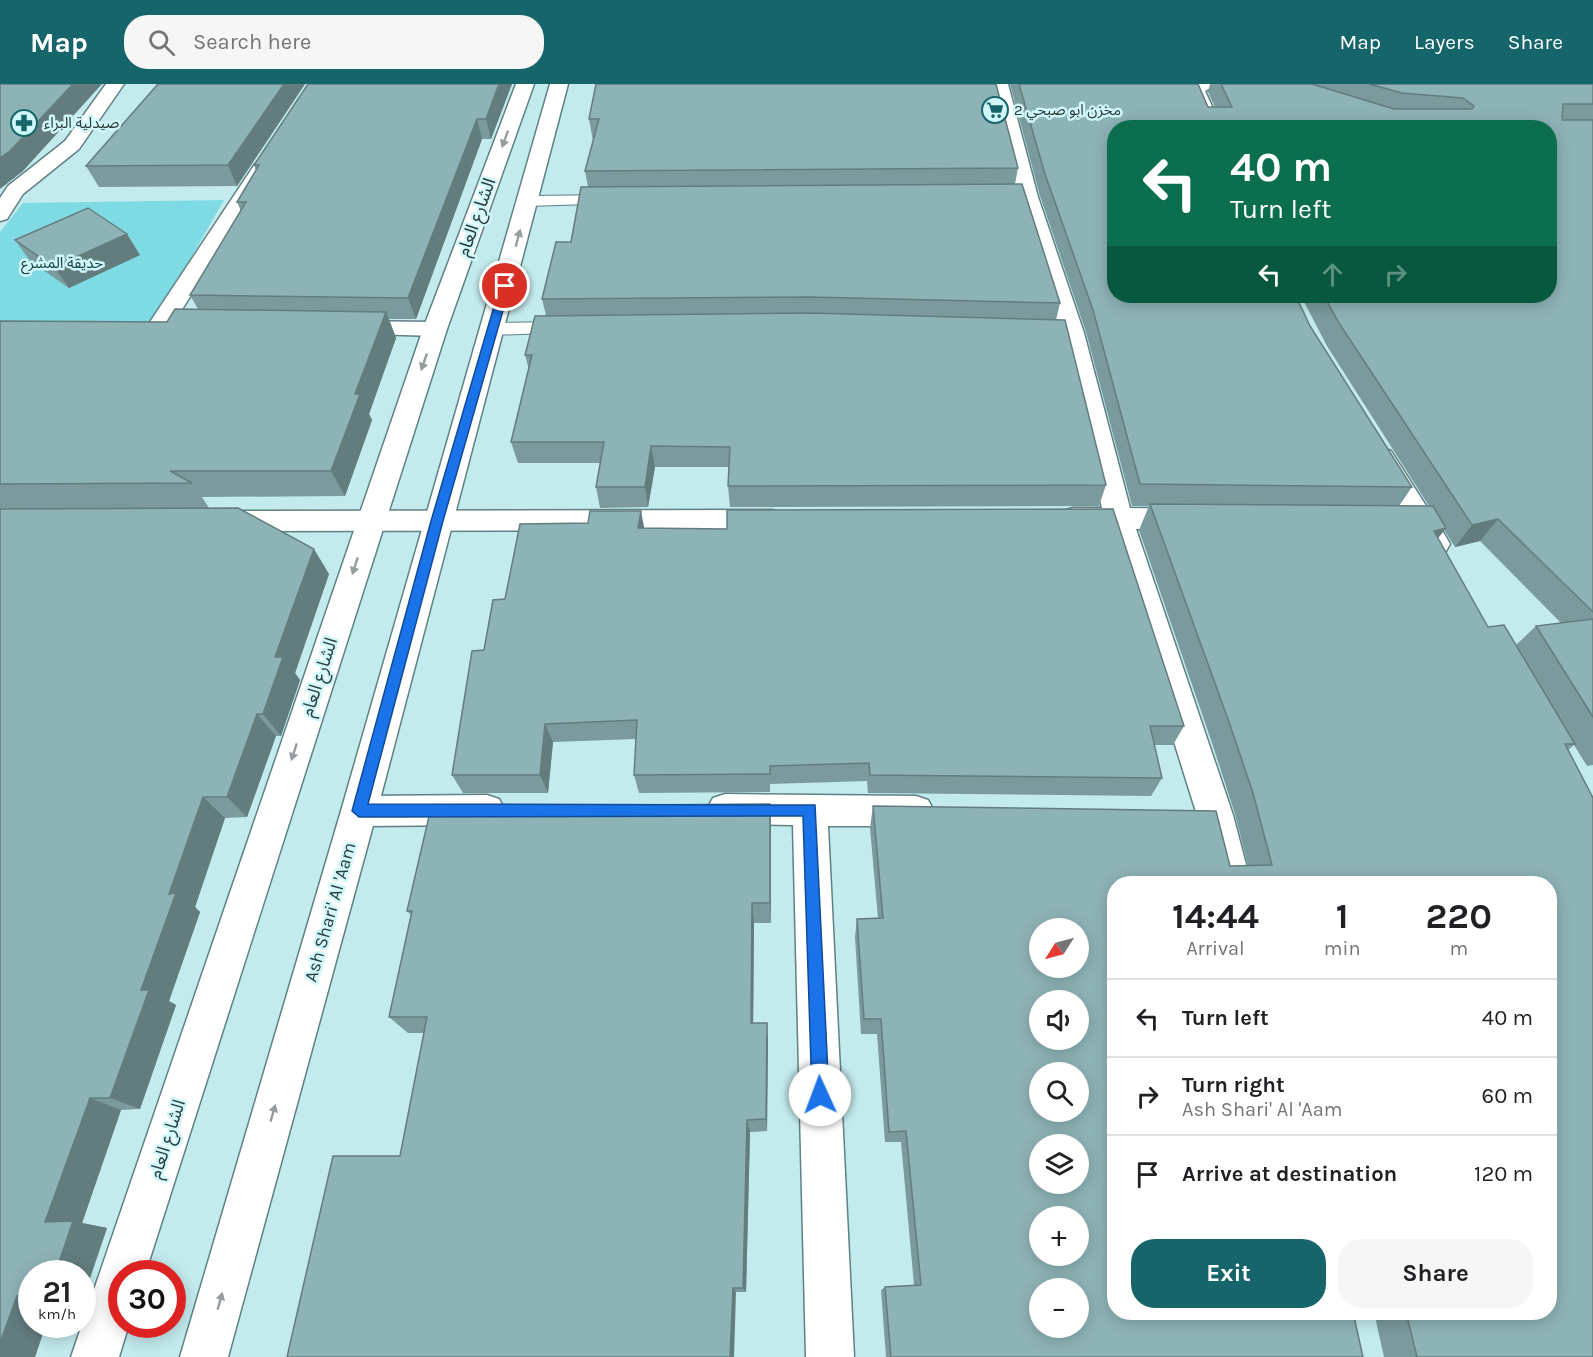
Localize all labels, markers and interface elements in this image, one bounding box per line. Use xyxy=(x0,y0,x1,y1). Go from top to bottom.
search box xyxy=(124,15,544,69)
text: Map xyxy=(30,26,88,59)
icon: search xyxy=(145,26,178,59)
text: Search here xyxy=(193,29,311,55)
text: Map xyxy=(1339,30,1381,54)
text: Layers xyxy=(1414,30,1475,54)
text: Share xyxy=(1508,30,1563,54)
supermarket icon: مخزن ابو صبحي 2 xyxy=(980,95,1010,125)
place label: مخزن ابو صبحي 2 xyxy=(1014,101,1121,121)
pharmacy icon: صيدلية البراء xyxy=(9,108,39,138)
place label: صيدلية البراء xyxy=(44,114,119,132)
one-way arrow xyxy=(500,130,509,148)
text: 40 m xyxy=(1230,142,1332,192)
icon: left xyxy=(1131,144,1209,222)
street label: الشارع العام xyxy=(452,175,503,260)
text: Turn left xyxy=(1230,193,1331,225)
one-way arrow xyxy=(514,229,523,247)
park label: حديقة المشرع xyxy=(21,254,103,275)
icon: left xyxy=(1253,258,1286,291)
icon: ahead xyxy=(1316,258,1349,291)
icon: right xyxy=(1379,258,1412,291)
pin xyxy=(479,260,530,311)
icon: arrive xyxy=(488,269,521,302)
one-way arrow xyxy=(419,353,428,371)
one-way arrow xyxy=(350,557,359,575)
street label: الشارع العام xyxy=(296,635,345,720)
one-way arrow xyxy=(289,743,298,761)
street label: Ash Shari' Al 'Aam xyxy=(300,840,360,984)
text: 14:44 xyxy=(1172,895,1259,937)
text: 1 xyxy=(1336,895,1349,937)
text: 220 xyxy=(1426,895,1492,937)
north arrow xyxy=(1029,918,1089,978)
map controls xyxy=(1029,918,1089,1338)
text: Arrival xyxy=(1186,937,1245,960)
text: min xyxy=(1324,937,1361,960)
text: m xyxy=(1449,937,1468,960)
button: sound xyxy=(1029,990,1089,1050)
icon: left xyxy=(1131,1002,1164,1035)
text: Turn left xyxy=(1182,1005,1269,1031)
text: 40 m xyxy=(1482,1005,1533,1031)
button: search xyxy=(1029,1062,1089,1122)
position arrow xyxy=(788,1063,852,1127)
text: Turn right xyxy=(1182,1072,1285,1098)
icon: right xyxy=(1131,1080,1164,1113)
text: 60 m xyxy=(1482,1083,1533,1109)
street label: الشارع العام xyxy=(144,1097,193,1182)
text: Ash Shari' Al 'Aam xyxy=(1182,1098,1342,1121)
one-way arrow xyxy=(269,1104,278,1122)
button: layers xyxy=(1029,1134,1089,1194)
icon: arrive xyxy=(1131,1158,1164,1191)
text: Arrive at destination xyxy=(1182,1161,1397,1187)
text: 120 m xyxy=(1474,1161,1533,1187)
button: + xyxy=(1029,1206,1089,1266)
button: Exit xyxy=(1131,1239,1326,1308)
button: Share xyxy=(1338,1239,1533,1308)
speed limit sign: 30 xyxy=(108,1260,186,1338)
text: 21 xyxy=(43,1274,71,1310)
button: − xyxy=(1029,1278,1089,1338)
one-way arrow xyxy=(216,1292,225,1310)
text: km/h xyxy=(38,1305,76,1323)

